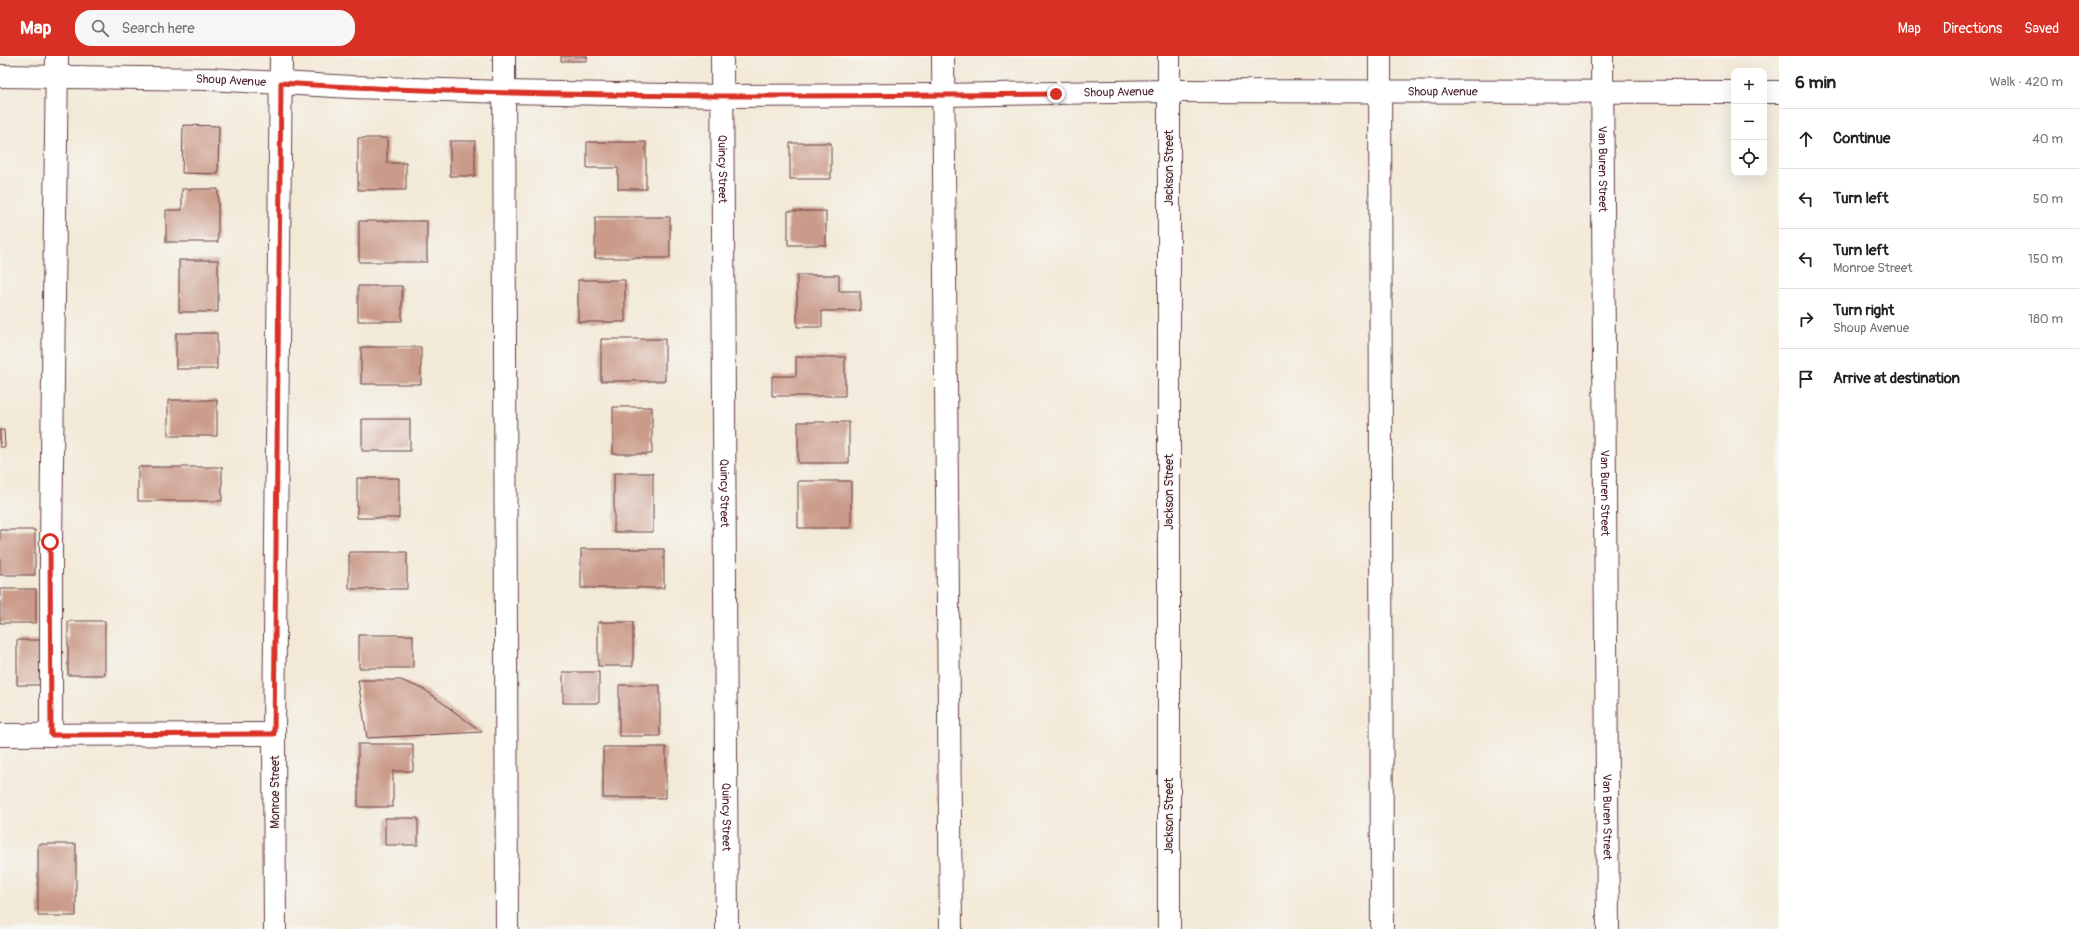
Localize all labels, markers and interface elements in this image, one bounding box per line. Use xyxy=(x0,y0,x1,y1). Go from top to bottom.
search box xyxy=(75,10,355,46)
text: Map xyxy=(20,16,51,40)
icon: search xyxy=(89,17,111,39)
text: Search here xyxy=(121,19,195,38)
text: Map xyxy=(1898,20,1921,37)
text: Directions xyxy=(1943,20,2002,37)
text: Saved xyxy=(2024,20,2059,37)
map controls xyxy=(1731,68,1767,176)
button: + xyxy=(1731,68,1767,104)
street label: Shoup Avenue xyxy=(196,72,267,90)
text: 6 min xyxy=(1795,72,1836,93)
text: Walk · 420 m xyxy=(1989,74,2063,90)
street label: Shoup Avenue xyxy=(1083,84,1154,101)
street label: Shoup Avenue xyxy=(1407,84,1478,100)
route end xyxy=(1047,85,1065,103)
button: − xyxy=(1731,104,1767,140)
street label: Van Buren Street xyxy=(1594,126,1610,212)
icon: ahead xyxy=(1795,128,1817,150)
text: Continue xyxy=(1833,129,1891,148)
street label: Jackson Street xyxy=(1162,130,1177,206)
text: 40 m xyxy=(2032,131,2063,147)
street label: Quincy Street xyxy=(714,135,730,204)
button: locate xyxy=(1731,140,1767,176)
icon: left xyxy=(1795,188,1817,210)
text: Turn left xyxy=(1833,189,1889,208)
text: 50 m xyxy=(2033,191,2063,207)
text: Turn left xyxy=(1833,241,1889,260)
icon: left xyxy=(1795,248,1817,270)
text: 150 m xyxy=(2028,251,2063,267)
text: Monroe Street xyxy=(1833,260,1912,276)
text: Turn right xyxy=(1833,301,1894,320)
icon: right xyxy=(1795,308,1817,330)
text: 180 m xyxy=(2028,311,2063,327)
text: Shoup Avenue xyxy=(1833,320,1909,336)
icon: arrive xyxy=(1795,368,1817,390)
text: Arrive at destination xyxy=(1833,369,1960,388)
street label: Van Buren Street xyxy=(1597,450,1612,536)
street label: Jackson Street xyxy=(1162,454,1177,530)
street label: Quincy Street xyxy=(716,459,732,528)
route start xyxy=(41,533,59,551)
street label: Monroe Street xyxy=(268,755,283,829)
street label: Van Buren Street xyxy=(1599,774,1615,860)
street label: Jackson Street xyxy=(1162,778,1177,854)
street label: Quincy Street xyxy=(718,783,734,852)

